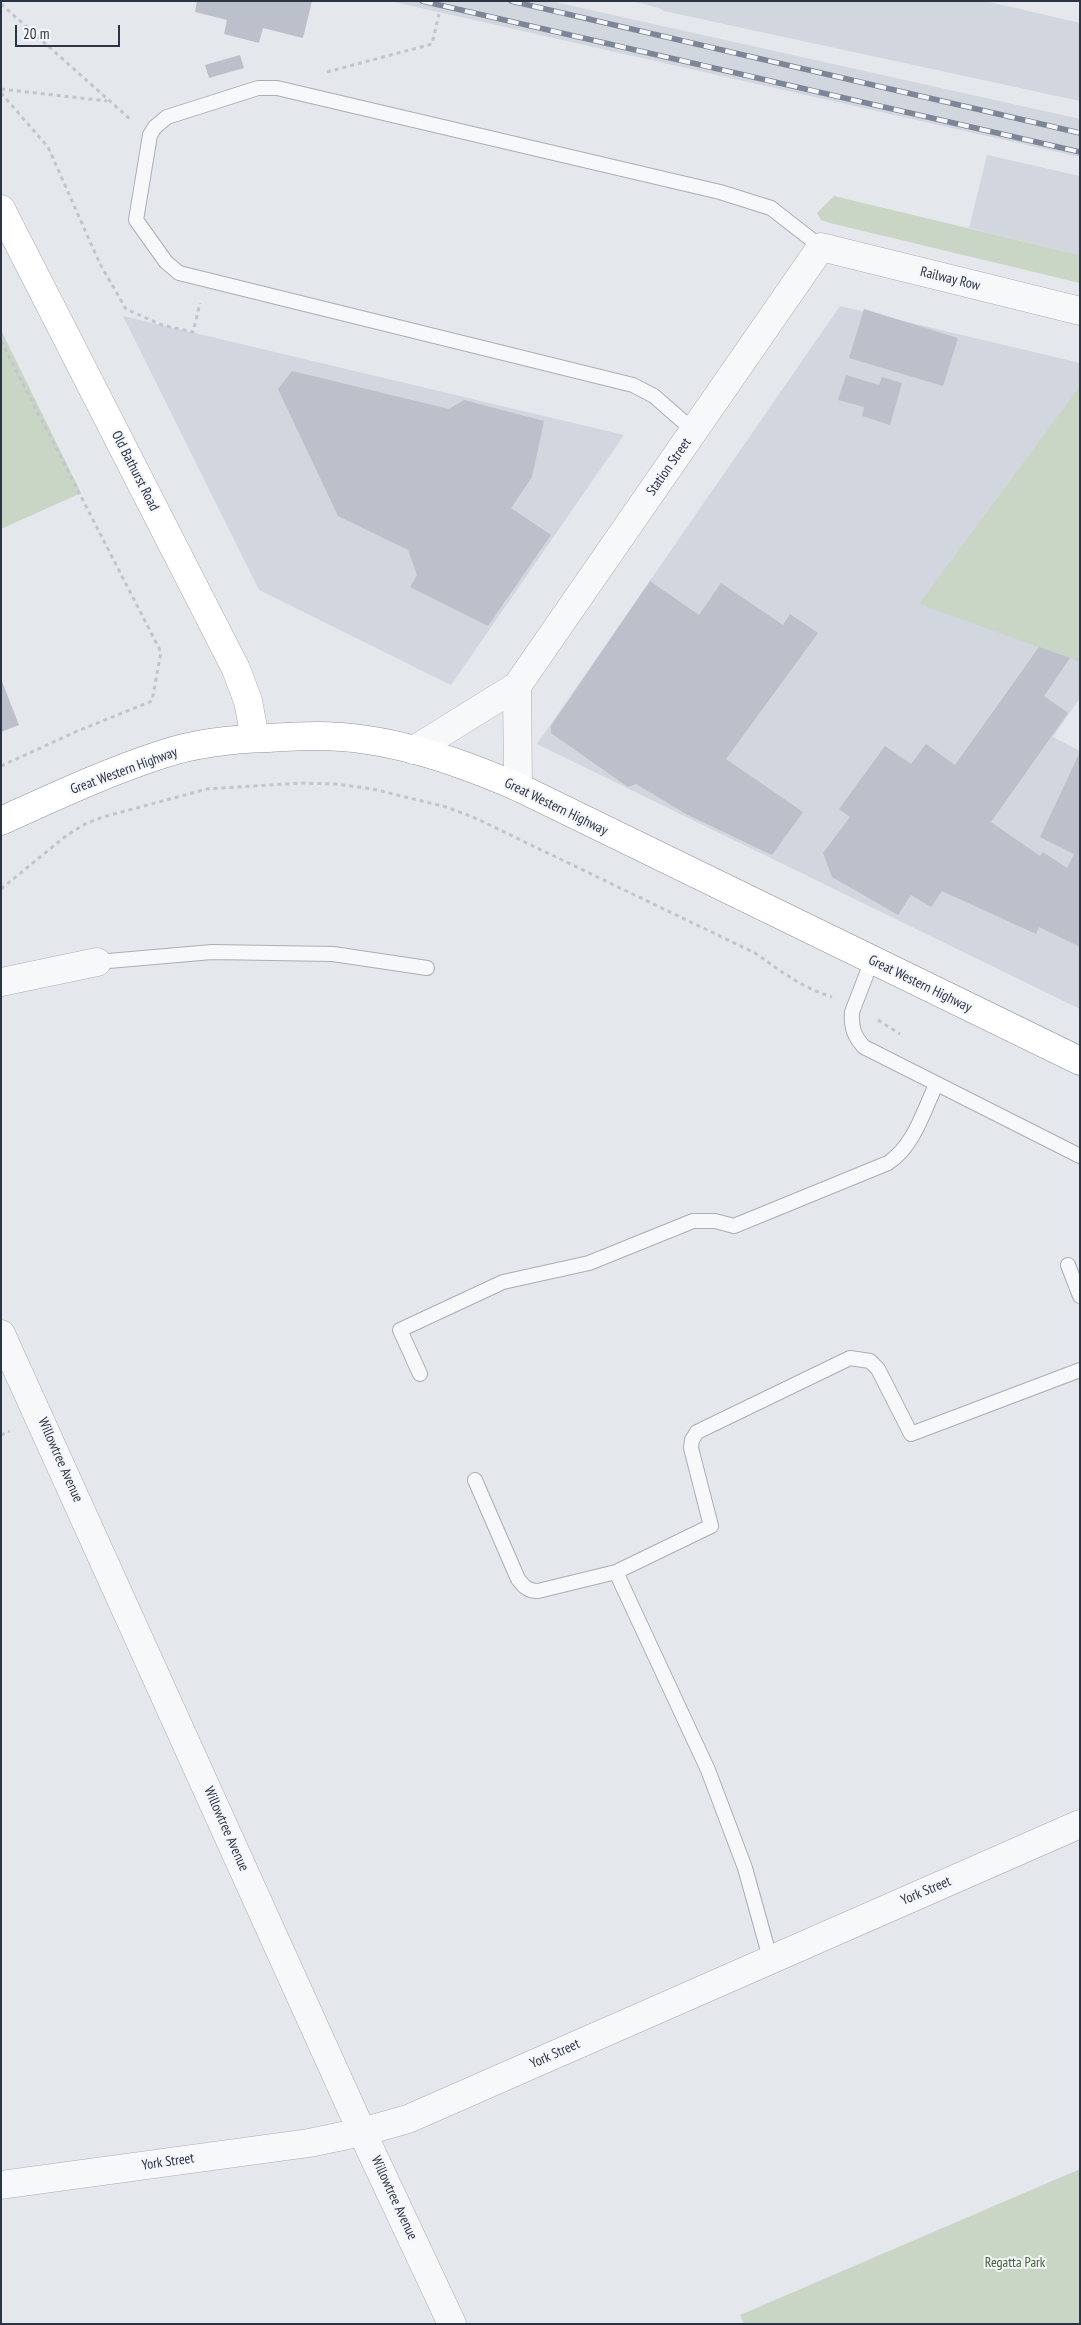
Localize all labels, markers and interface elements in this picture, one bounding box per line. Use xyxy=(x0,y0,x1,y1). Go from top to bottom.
scale bar xyxy=(18,15,122,47)
text: 20 m xyxy=(23,24,49,43)
street label: Railway Row xyxy=(918,263,982,295)
street label: Old Bathurst Road xyxy=(108,428,162,514)
street label: Station Street xyxy=(643,435,695,499)
street label: Great Western Highway xyxy=(68,744,180,798)
street label: Great Western Highway xyxy=(502,775,610,839)
street label: Great Western Highway xyxy=(866,952,974,1016)
street label: Willowtree Avenue xyxy=(34,1415,86,1505)
street label: Willowtree Avenue xyxy=(200,1784,252,1874)
street label: York Street xyxy=(898,1873,954,1909)
street label: York Street xyxy=(528,2036,582,2072)
street label: York Street xyxy=(141,2150,195,2174)
street label: Willowtree Avenue xyxy=(367,2153,421,2243)
park label: Regatta Park xyxy=(985,2255,1045,2271)

